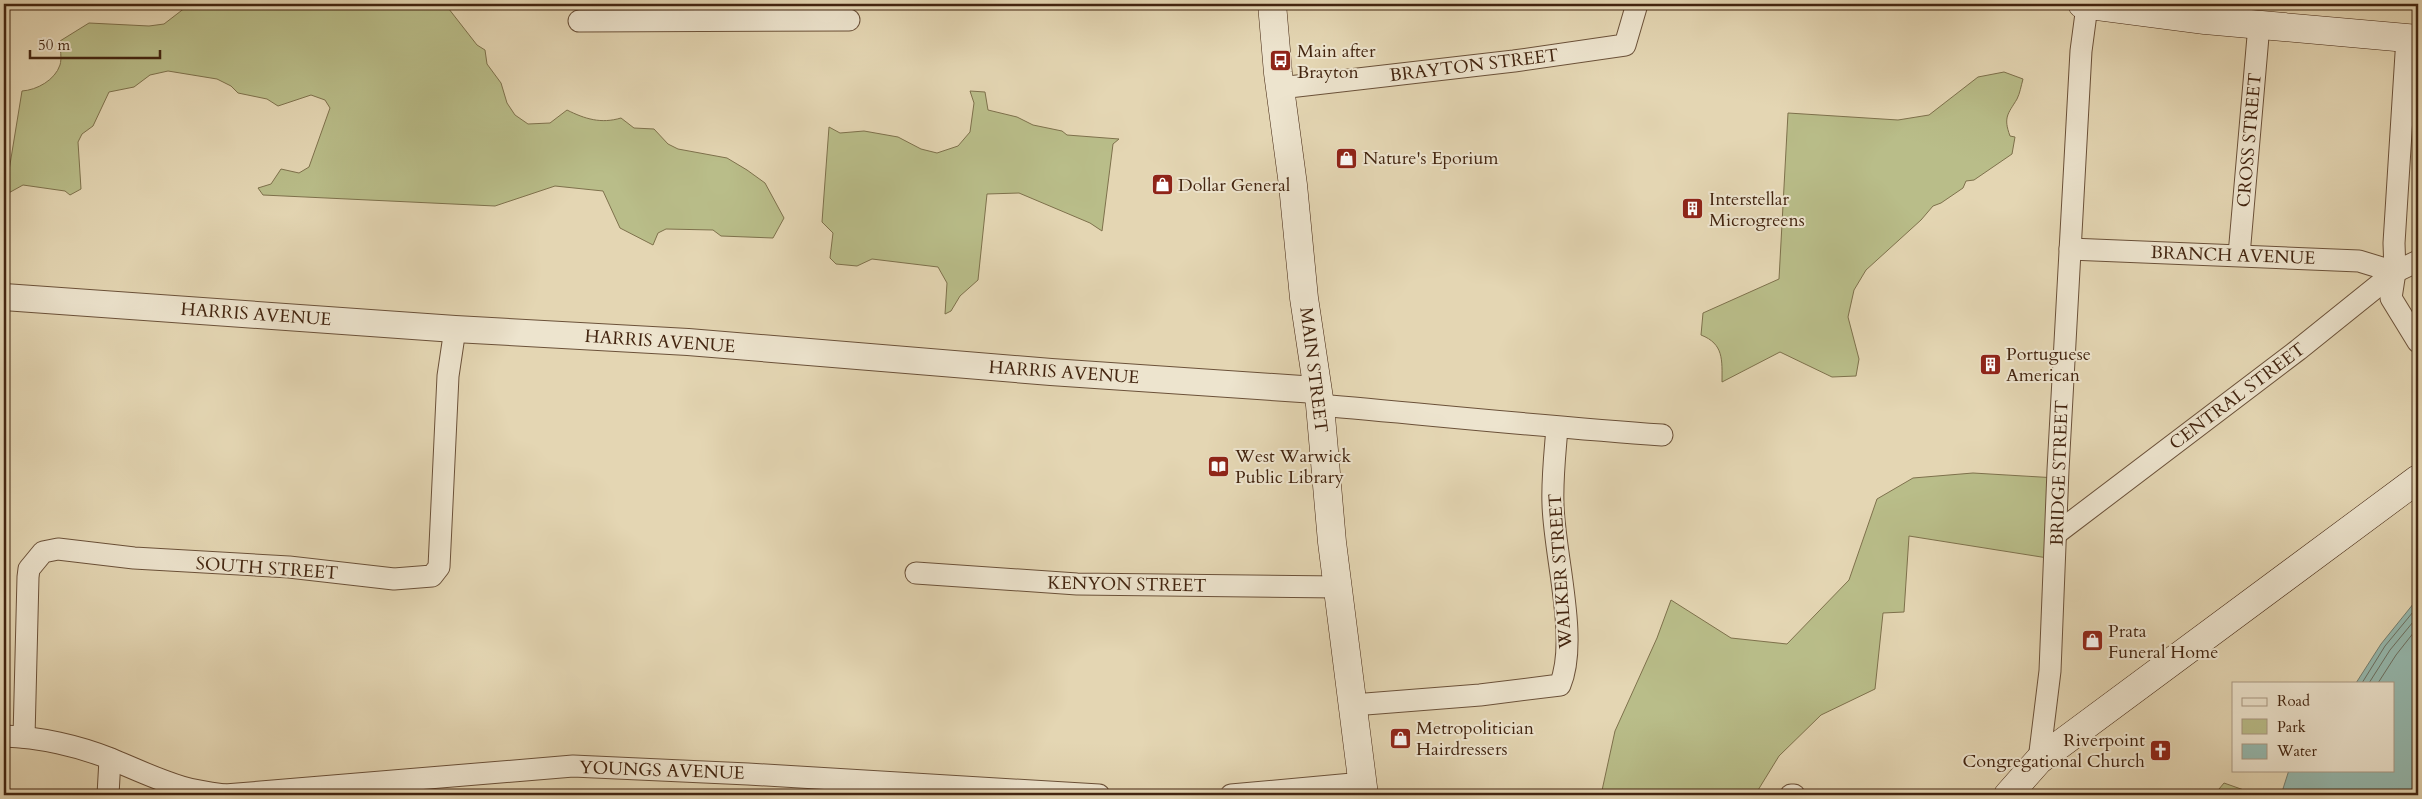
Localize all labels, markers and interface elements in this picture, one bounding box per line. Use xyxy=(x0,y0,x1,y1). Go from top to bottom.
scale bar xyxy=(30,28,160,60)
text: 50 m xyxy=(38,35,70,55)
place label: Main after Brayton xyxy=(1297,39,1376,85)
street label: BRAYTON STREET xyxy=(1388,43,1560,88)
bus stop icon: Main after Brayton xyxy=(1269,49,1293,73)
street label: CROSS STREET xyxy=(2231,72,2268,208)
shop icon: Nature's Eporium xyxy=(1335,146,1359,170)
place label: Nature's Eporium xyxy=(1363,146,1499,171)
shop icon: Dollar General xyxy=(1150,173,1174,197)
place label: Dollar General xyxy=(1178,173,1291,198)
place label: Interstellar Microgreens xyxy=(1709,187,1805,233)
building icon: Interstellar Microgreens xyxy=(1681,197,1705,221)
street label: BRANCH AVENUE xyxy=(2150,240,2316,271)
street label: HARRIS AVENUE xyxy=(180,297,332,332)
street label: MAIN STREET xyxy=(1293,306,1334,434)
street label: HARRIS AVENUE xyxy=(584,324,736,359)
street label: CENTRAL STREET xyxy=(2164,337,2311,456)
place label: Portuguese American xyxy=(2006,342,2091,388)
building icon: Portuguese American xyxy=(1978,352,2002,376)
street label: HARRIS AVENUE xyxy=(988,355,1140,390)
street label: BRIDGE STREET xyxy=(2044,400,2075,546)
place label: West Warwick Public Library xyxy=(1234,444,1352,490)
library icon: West Warwick Public Library xyxy=(1207,454,1231,478)
street label: WALKER STREET xyxy=(1543,493,1578,650)
street label: SOUTH STREET xyxy=(195,551,339,586)
street label: KENYON STREET xyxy=(1047,571,1207,598)
place label: Prata Funeral Home xyxy=(2108,619,2218,665)
shop icon: Prata Funeral Home xyxy=(2080,629,2104,653)
legend xyxy=(2232,682,2394,772)
text: Road xyxy=(2277,691,2310,711)
place label: Metropolitician Hairdressers xyxy=(1416,716,1535,762)
text: Park xyxy=(2277,717,2306,737)
shop icon: Metropolitician Hairdressers xyxy=(1388,726,1412,750)
place label: Riverpoint Congregational Church xyxy=(1963,728,2145,774)
church icon: Riverpoint Congregational Church xyxy=(2149,738,2173,762)
text: Water xyxy=(2276,741,2318,761)
street label: YOUNGS AVENUE xyxy=(579,755,745,786)

